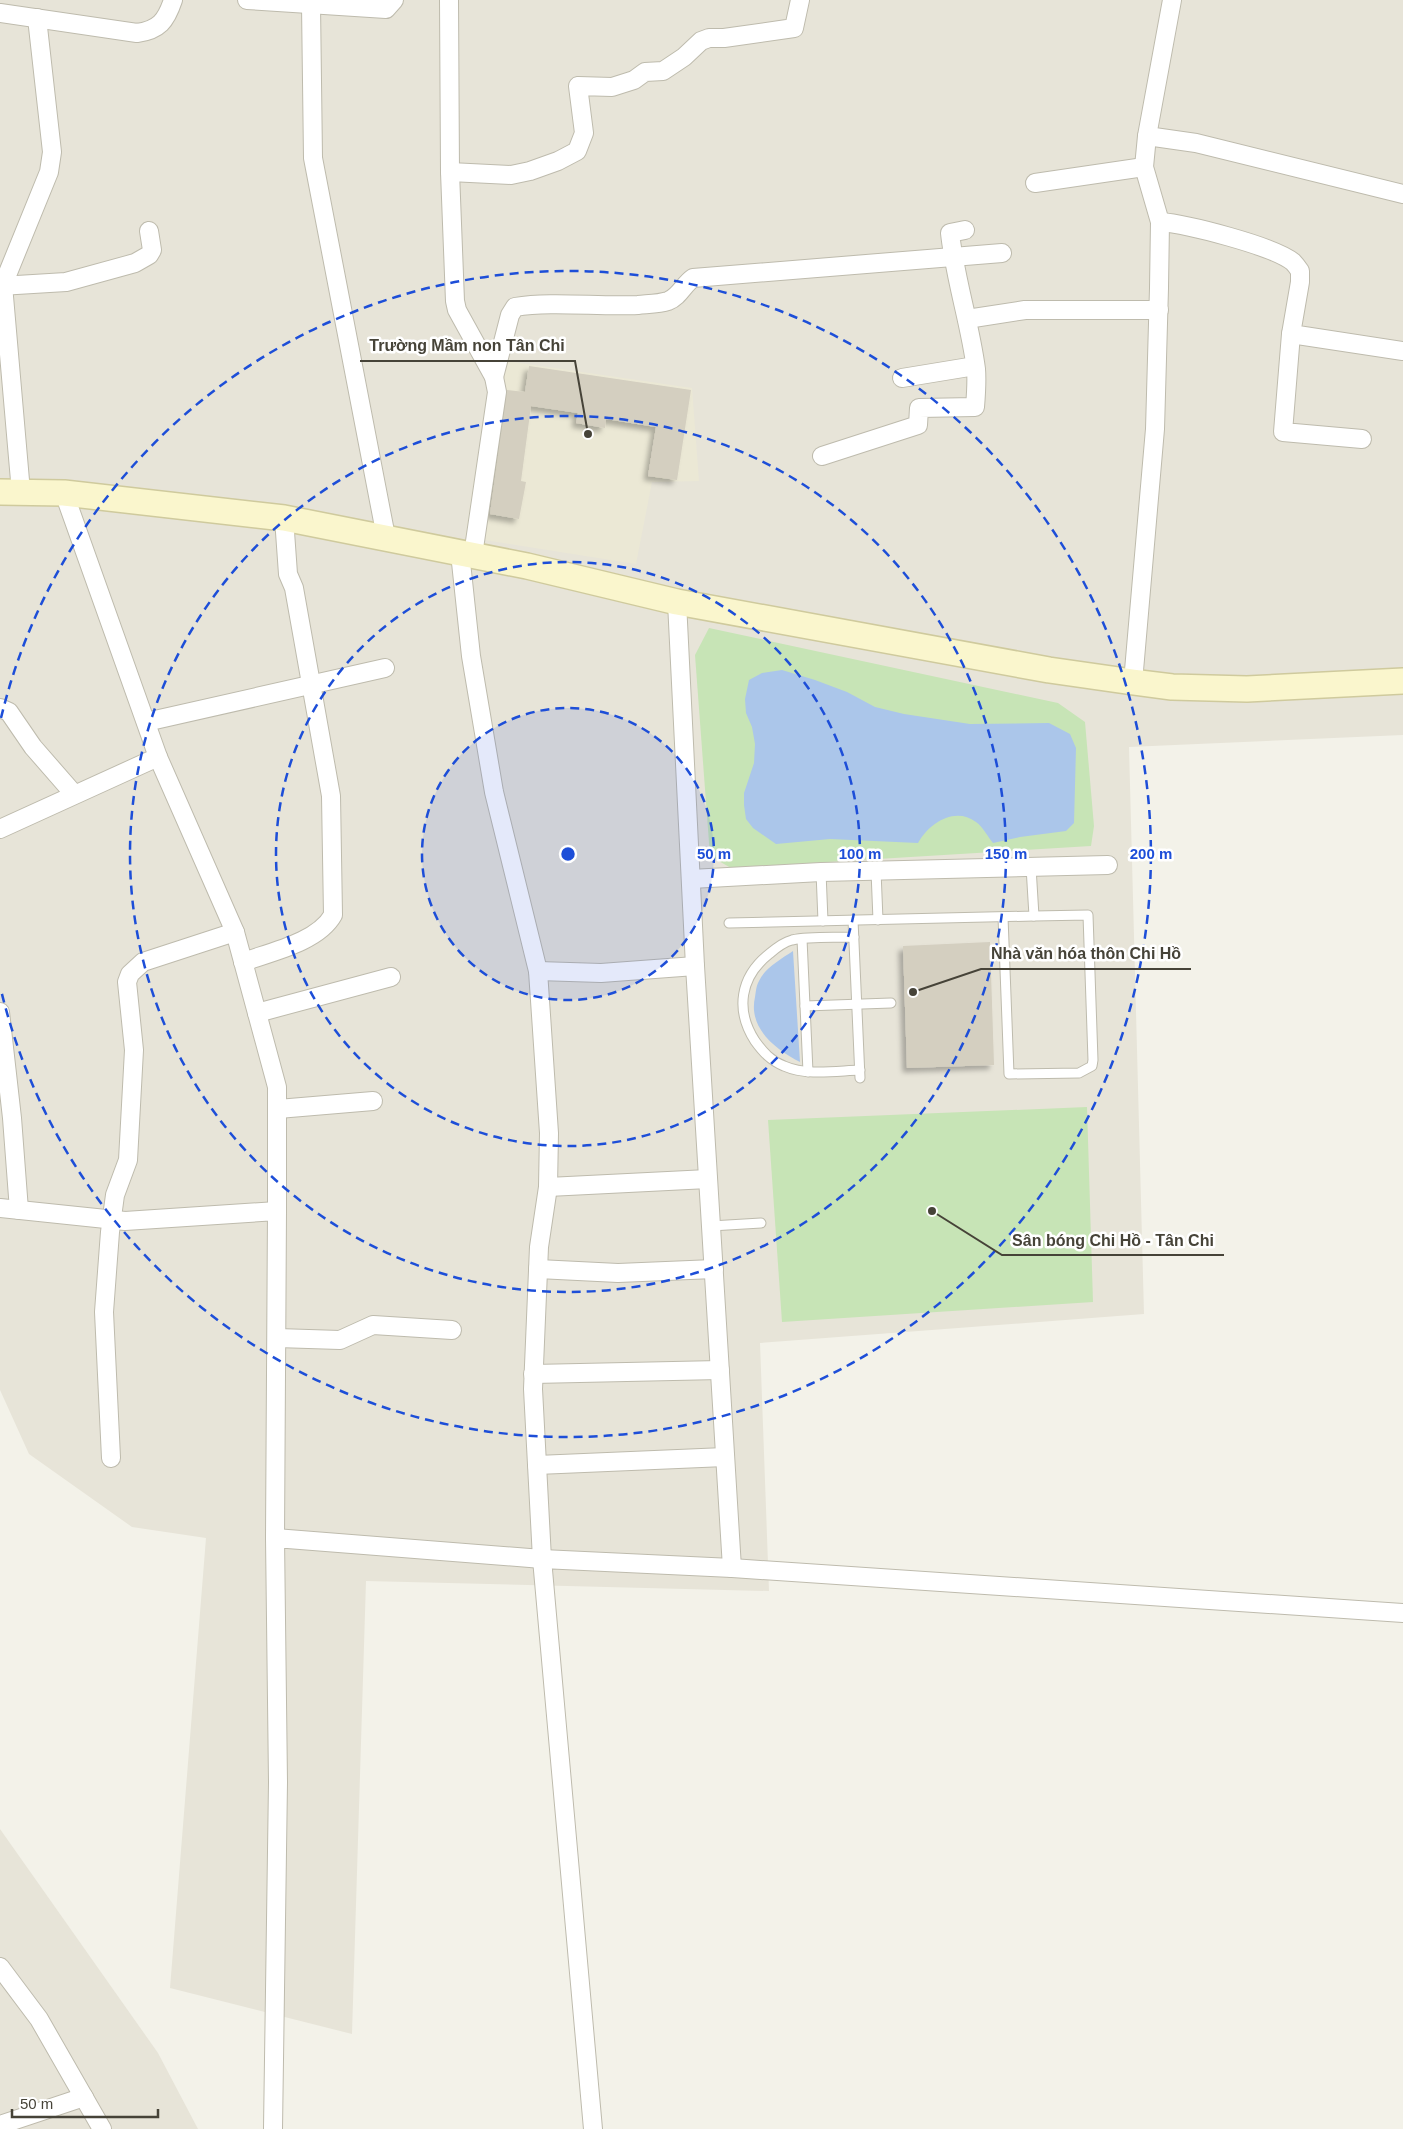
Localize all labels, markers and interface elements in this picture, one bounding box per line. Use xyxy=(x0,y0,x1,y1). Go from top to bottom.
callout: Trường Mầm non Tân Chi xyxy=(360,330,575,361)
text: Trường Mầm non Tân Chi xyxy=(369,337,565,354)
centre of rings xyxy=(559,845,577,863)
text: 50 m xyxy=(697,845,731,862)
text: 100 m xyxy=(839,845,881,862)
text: 150 m xyxy=(985,845,1027,862)
text: 200 m xyxy=(1130,845,1172,862)
callout: Nhà văn hóa thôn Chi Hồ xyxy=(981,938,1191,969)
text: Nhà văn hóa thôn Chi Hồ xyxy=(991,945,1181,962)
callout: Sân bóng Chi Hồ - Tân Chi xyxy=(1002,1224,1224,1255)
text: Sân bóng Chi Hồ - Tân Chi xyxy=(1012,1232,1214,1249)
scale bar xyxy=(12,2086,159,2118)
text: 50 m xyxy=(20,2095,53,2112)

